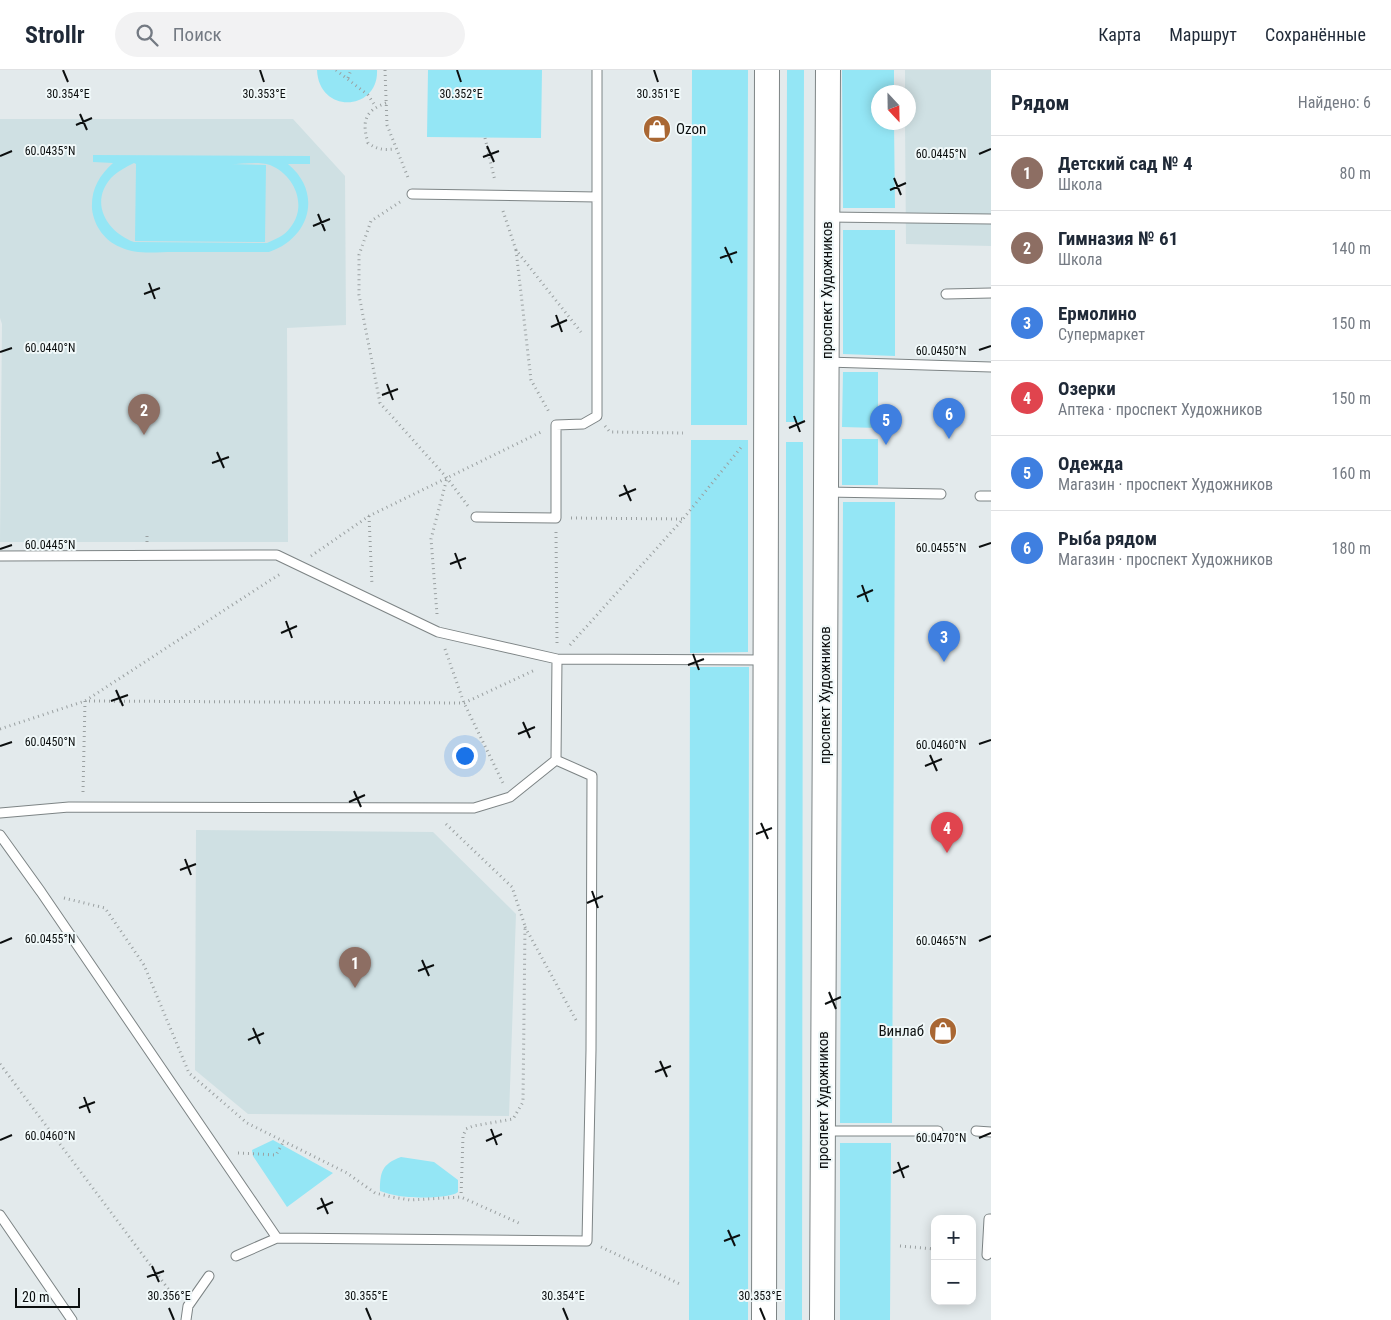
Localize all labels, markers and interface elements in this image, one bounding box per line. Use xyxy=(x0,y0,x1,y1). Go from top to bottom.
search box xyxy=(115,12,465,57)
text: Strollr xyxy=(25,21,85,49)
icon: search xyxy=(133,21,161,49)
text: Поиск xyxy=(173,23,222,46)
text: Карта xyxy=(1098,24,1141,45)
text: Маршрут xyxy=(1169,24,1237,45)
text: Сохранённые xyxy=(1265,24,1366,45)
north arrow xyxy=(871,85,916,130)
text: 30.354°E xyxy=(46,87,90,101)
text: 30.353°E xyxy=(242,87,286,101)
text: 30.352°E xyxy=(439,87,483,101)
text: 30.351°E xyxy=(636,87,680,101)
text: Рядом xyxy=(1011,91,1070,115)
text: Найдено: 6 xyxy=(1298,93,1371,112)
shop icon: Ozon xyxy=(642,114,672,144)
place label: Ozon xyxy=(676,120,706,138)
text: 60.0435°N xyxy=(25,144,75,158)
text: 60.0445°N xyxy=(916,147,966,161)
text: Детский сад № 4 xyxy=(1058,152,1193,175)
text: 1 xyxy=(1023,164,1031,183)
text: 80 m xyxy=(1339,164,1371,183)
text: Школа xyxy=(1058,175,1102,194)
street label: проспект Художников xyxy=(818,221,836,359)
text: Гимназия № 61 xyxy=(1058,227,1178,250)
text: 2 xyxy=(1023,239,1031,258)
text: 140 m xyxy=(1332,239,1371,258)
text: Школа xyxy=(1058,250,1102,269)
text: Ермолино xyxy=(1058,302,1137,325)
text: 3 xyxy=(1023,314,1031,333)
text: 150 m xyxy=(1332,314,1371,333)
text: Супермаркет xyxy=(1058,325,1145,344)
text: 60.0440°N xyxy=(25,341,75,355)
text: 60.0450°N xyxy=(916,344,966,358)
text: Озерки xyxy=(1058,377,1116,400)
text: 4 xyxy=(1023,389,1031,408)
text: 150 m xyxy=(1332,389,1371,408)
pin: 2 xyxy=(128,394,160,435)
pin: 6 xyxy=(933,398,965,439)
text: Аптека · проспект Художников xyxy=(1058,400,1263,419)
pin: 5 xyxy=(870,404,902,445)
text: Одежда xyxy=(1058,452,1123,475)
text: 5 xyxy=(1023,464,1031,483)
text: 160 m xyxy=(1332,464,1371,483)
text: Магазин · проспект Художников xyxy=(1058,475,1273,494)
text: Рыба рядом xyxy=(1058,527,1157,550)
text: 60.0445°N xyxy=(25,538,75,552)
text: 6 xyxy=(1023,539,1031,558)
text: 180 m xyxy=(1332,539,1371,558)
text: 60.0455°N xyxy=(916,541,966,555)
text: Магазин · проспект Художников xyxy=(1058,550,1273,569)
pin: 3 xyxy=(928,621,960,662)
street label: проспект Художников xyxy=(816,626,834,764)
text: 60.0450°N xyxy=(25,735,75,749)
text: 60.0460°N xyxy=(916,738,966,752)
your location xyxy=(452,743,478,769)
pin: 4 xyxy=(931,812,963,853)
text: 60.0455°N xyxy=(25,932,75,946)
text: 60.0465°N xyxy=(916,934,966,948)
pin: 1 xyxy=(339,947,371,988)
shop icon: Винлаб xyxy=(928,1016,958,1046)
place label: Винлаб xyxy=(878,1022,924,1040)
street label: проспект Художников xyxy=(814,1031,832,1169)
text: 60.0460°N xyxy=(25,1129,75,1143)
text: 60.0470°N xyxy=(916,1131,966,1145)
map controls xyxy=(931,1215,976,1305)
button: + xyxy=(931,1215,976,1260)
button: − xyxy=(931,1260,976,1305)
scale bar xyxy=(15,1285,80,1308)
text: 20 m xyxy=(22,1289,50,1305)
text: 30.356°E xyxy=(147,1289,191,1303)
text: 30.355°E xyxy=(344,1289,388,1303)
text: 30.354°E xyxy=(541,1289,585,1303)
text: 30.353°E xyxy=(738,1289,782,1303)

